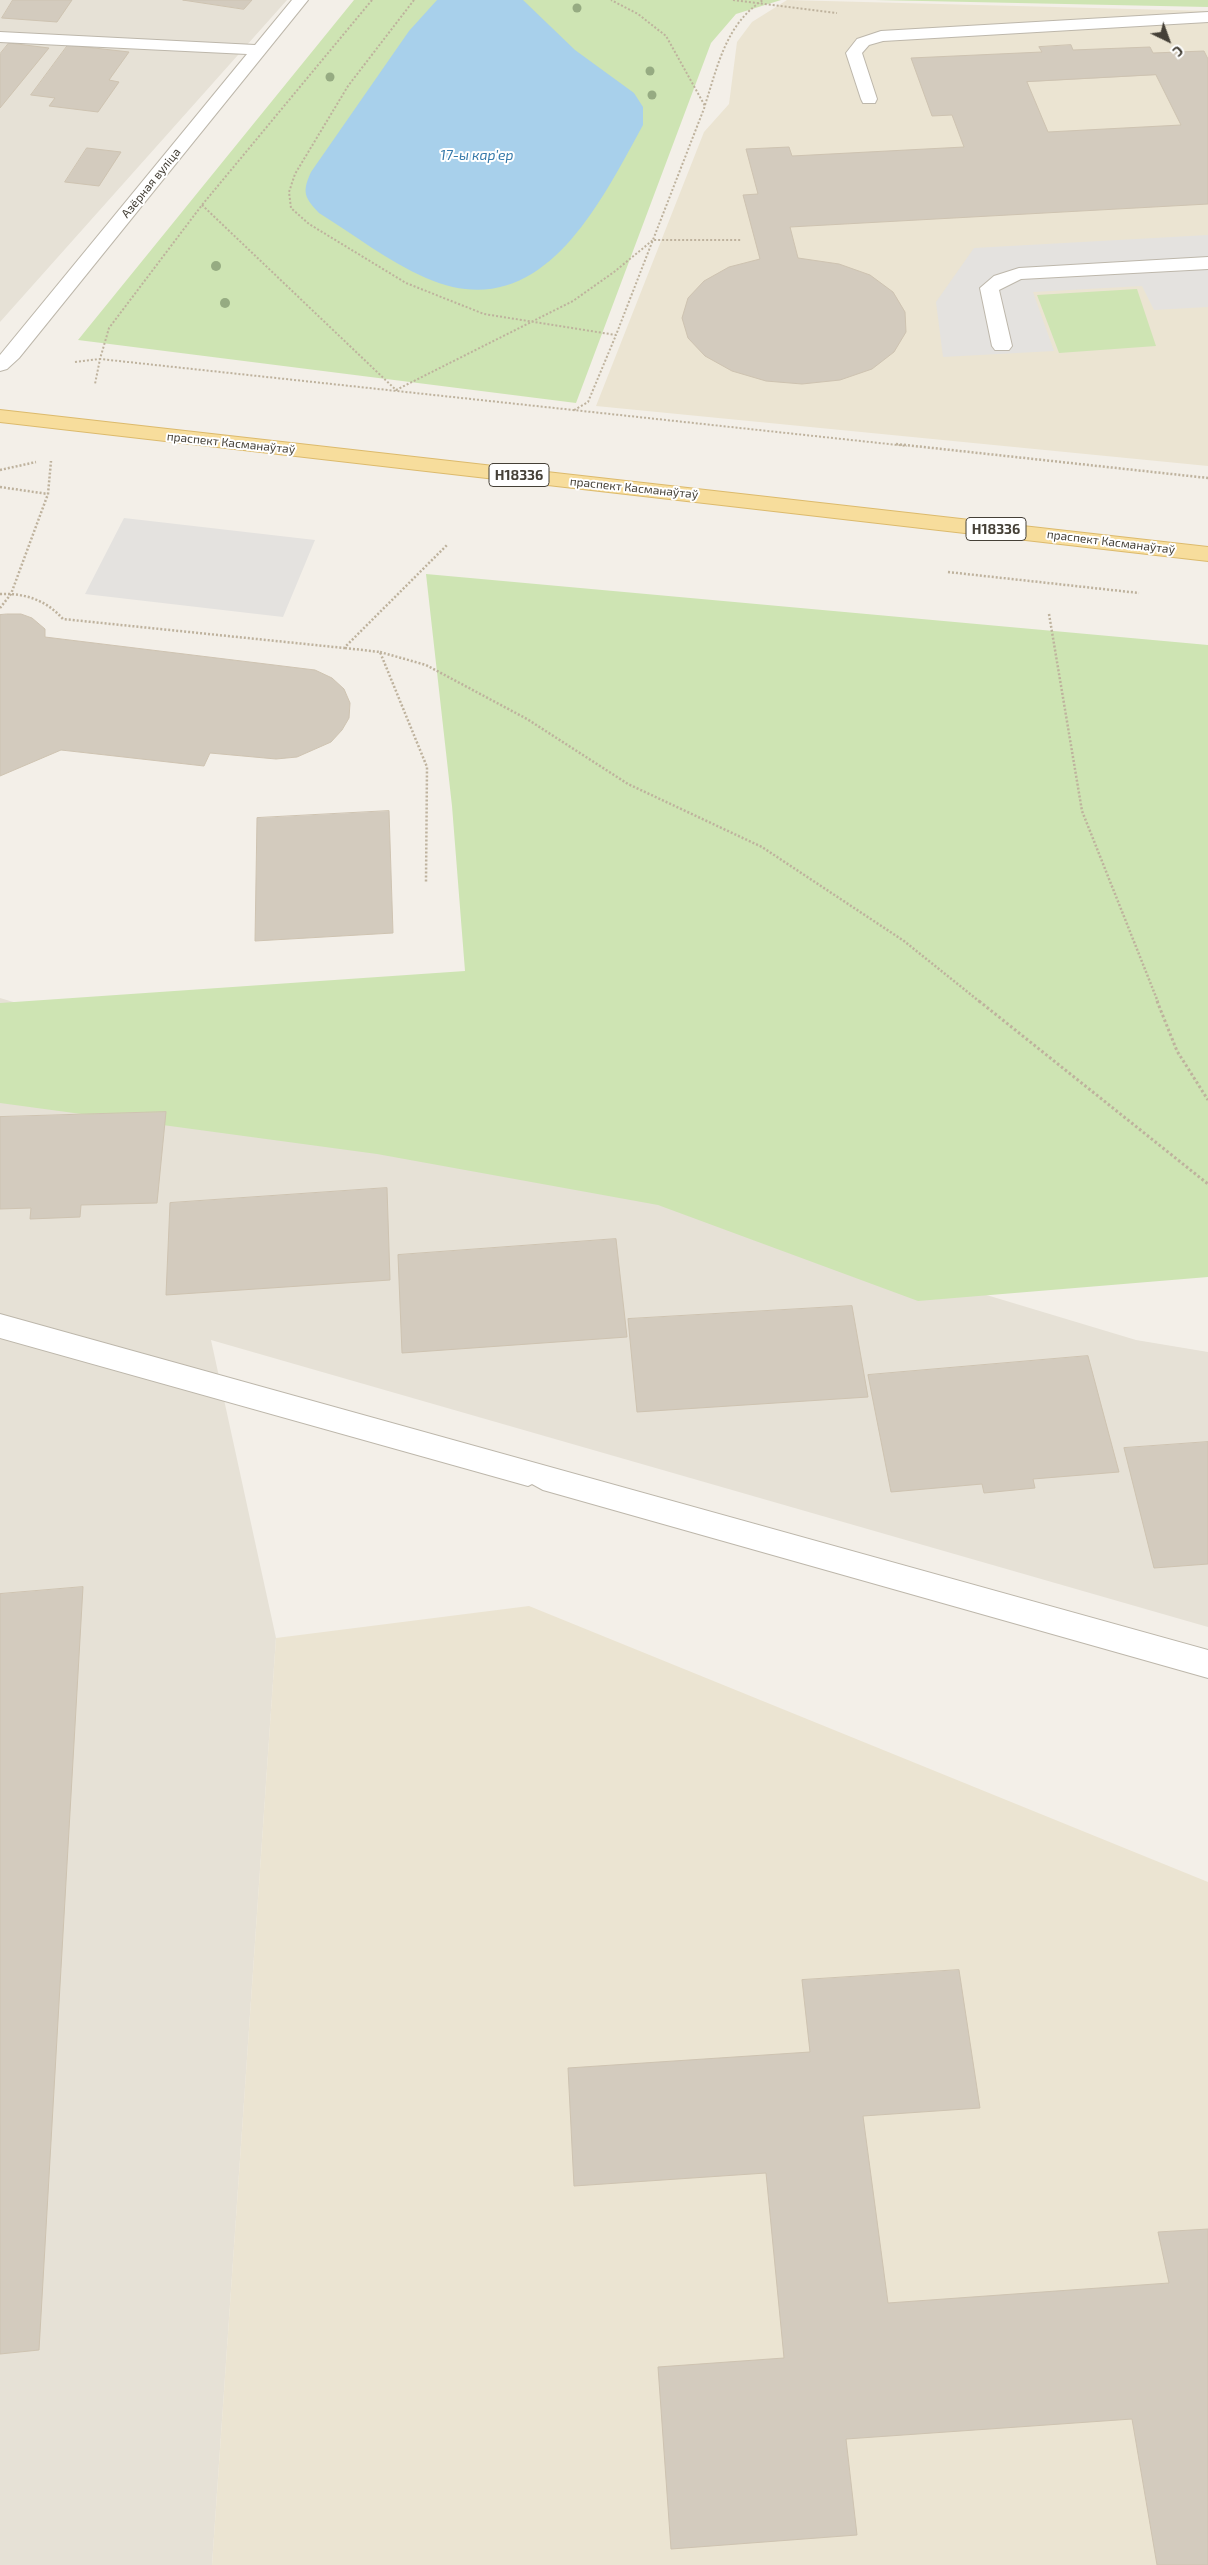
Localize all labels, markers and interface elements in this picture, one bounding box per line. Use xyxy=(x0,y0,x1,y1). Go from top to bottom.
north arrow xyxy=(1143,15,1193,65)
text: С xyxy=(1170,42,1187,61)
street label: Азёрная вуліца xyxy=(118,145,184,221)
water label: 17-ы кар’ер xyxy=(440,147,514,163)
street label: праспект Касманаўтаў xyxy=(166,429,296,457)
road number: Н18336 xyxy=(489,464,549,486)
street label: праспект Касманаўтаў xyxy=(569,474,699,502)
road number: Н18336 xyxy=(966,518,1026,540)
street label: праспект Касманаўтаў xyxy=(1046,527,1176,557)

